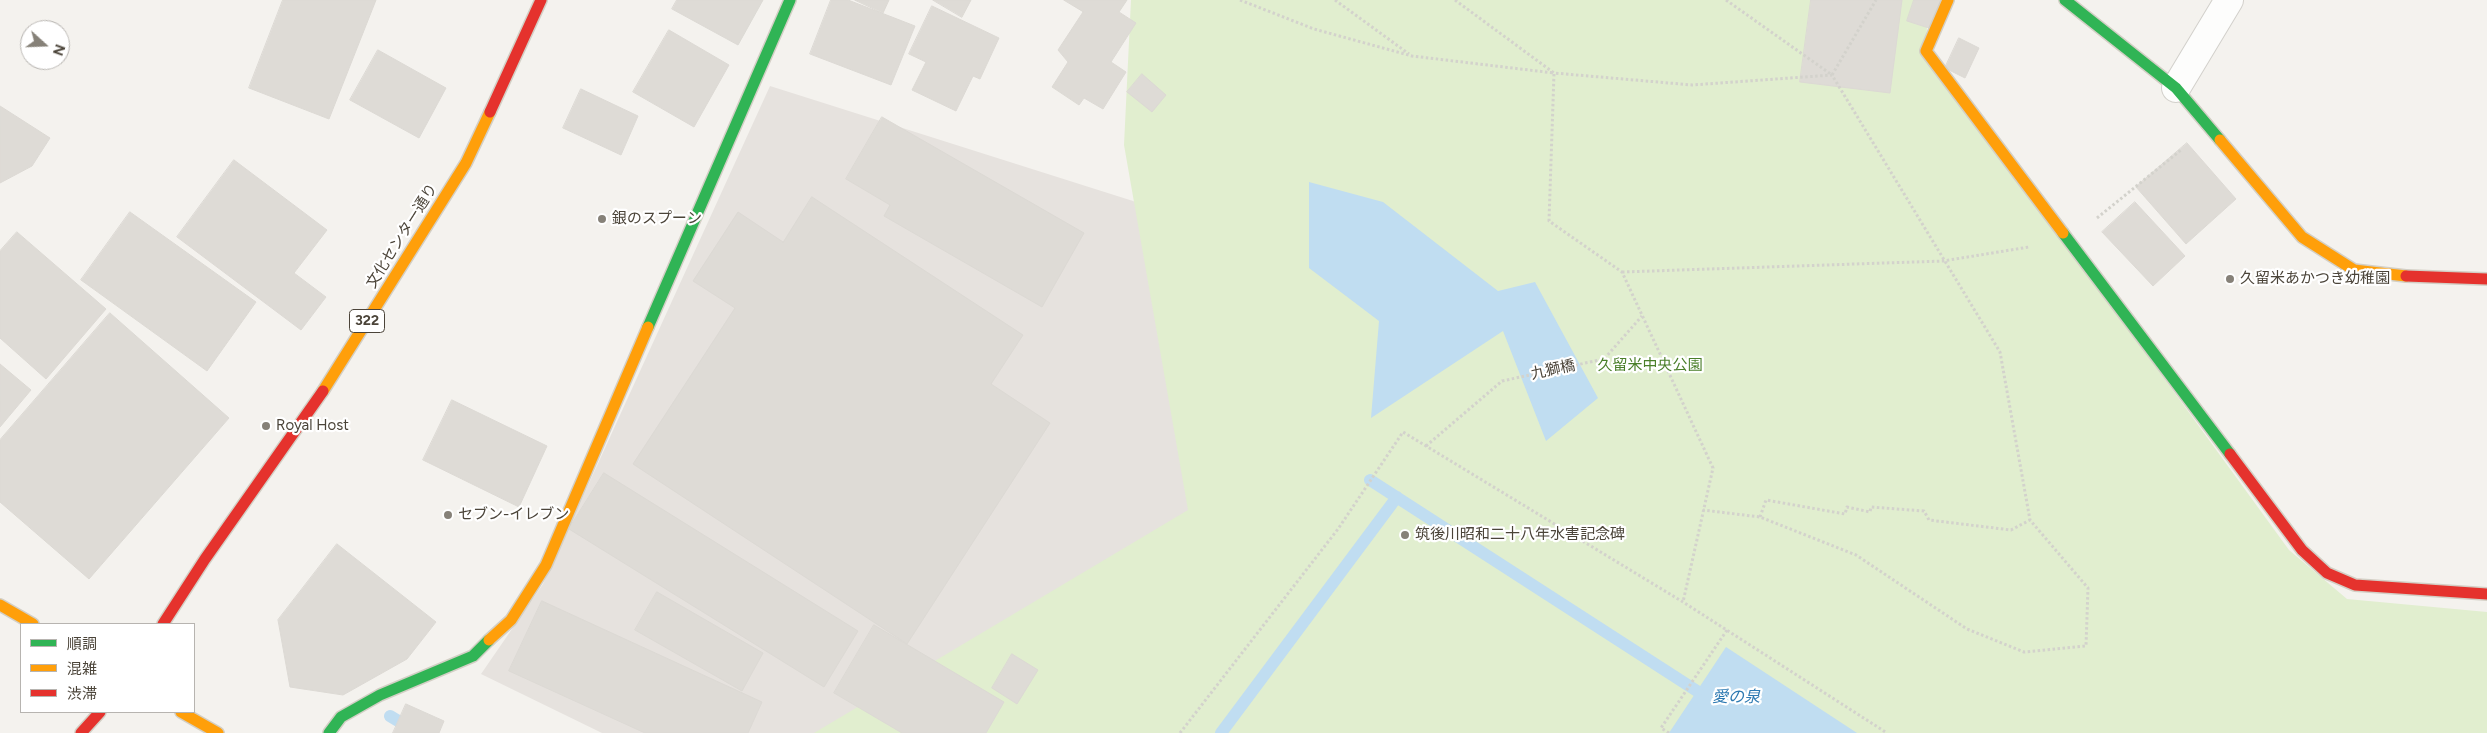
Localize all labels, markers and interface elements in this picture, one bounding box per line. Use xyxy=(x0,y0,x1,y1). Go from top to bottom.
north arrow xyxy=(20,20,70,70)
text: N xyxy=(49,42,68,58)
street label: 文化センター通り xyxy=(363,180,441,292)
place label: 銀のスプーン xyxy=(612,210,702,228)
marker: 銀のスプーン xyxy=(596,213,608,225)
place label: 久留米あかつき幼稚園 xyxy=(2240,270,2390,288)
marker: 久留米あかつき幼稚園 xyxy=(2224,273,2236,285)
road number: 322 xyxy=(350,310,384,332)
street label: 九獅橋 xyxy=(1529,357,1577,383)
park label: 久留米中央公園 xyxy=(1598,357,1702,375)
place label: Royal Host xyxy=(276,417,349,435)
marker: Royal Host xyxy=(260,420,272,432)
place label: セブン-イレブン xyxy=(458,506,569,524)
marker: セブン-イレブン xyxy=(442,509,454,521)
place label: 筑後川昭和二十八年水害記念碑 xyxy=(1415,526,1625,544)
marker: 筑後川昭和二十八年水害記念碑 xyxy=(1399,529,1411,541)
legend xyxy=(20,623,195,713)
text: 順調 xyxy=(67,635,97,653)
text: 混雑 xyxy=(67,660,97,678)
text: 渋滞 xyxy=(67,685,97,703)
water label: 愛の泉 xyxy=(1712,687,1760,707)

